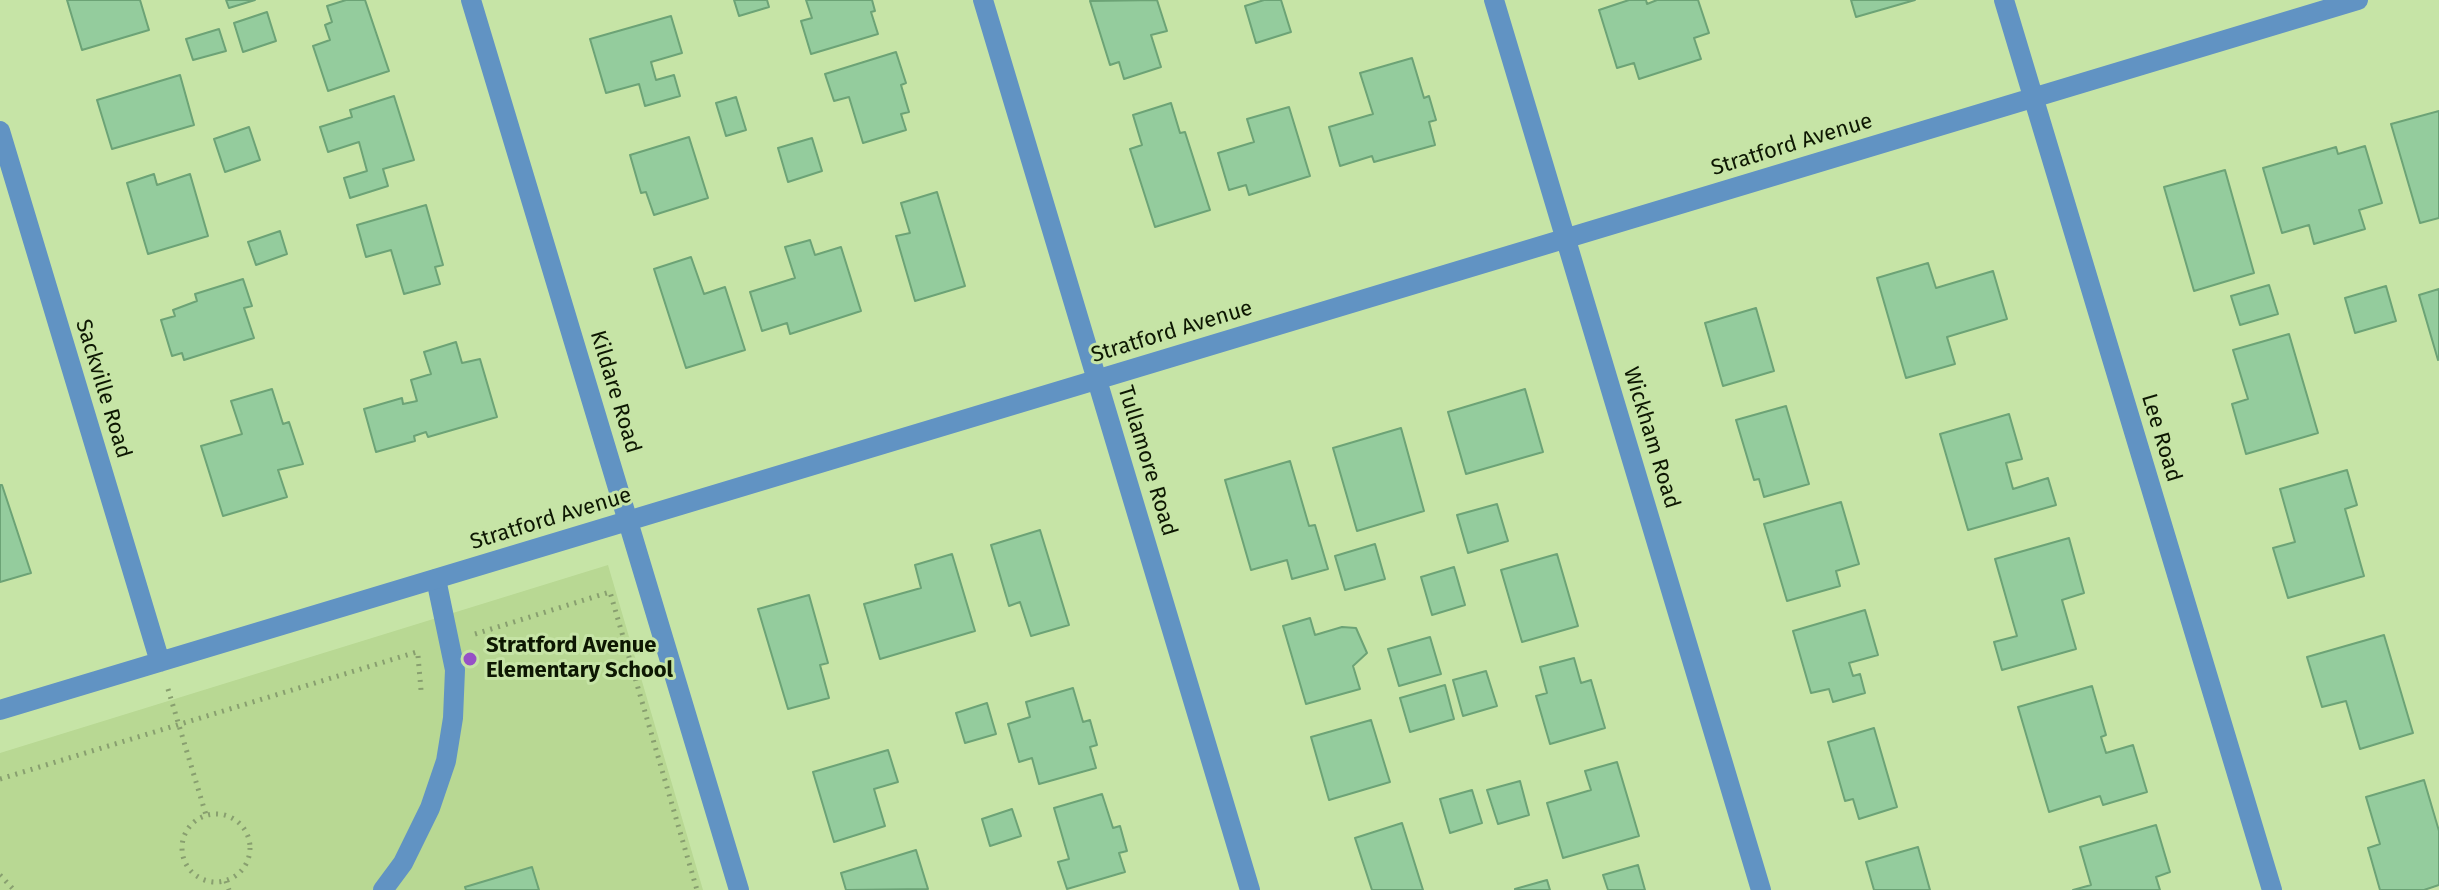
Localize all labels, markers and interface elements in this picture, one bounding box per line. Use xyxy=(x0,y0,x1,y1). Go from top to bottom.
street label: Stratford Avenue xyxy=(1708,108,1876,182)
street label: Stratford Avenue xyxy=(1088,295,1256,369)
street label: Sackville Road xyxy=(69,316,137,462)
street label: Kildare Road xyxy=(584,327,646,457)
street label: Wickham Road xyxy=(1617,364,1685,512)
street label: Tullamore Road xyxy=(1112,382,1182,540)
street label: Lee Road xyxy=(2135,391,2187,485)
street label: Stratford Avenue xyxy=(467,482,635,556)
place label: Stratford Avenue Elementary School xyxy=(486,633,673,684)
marker: Stratford Avenue Elementary School xyxy=(461,650,479,668)

